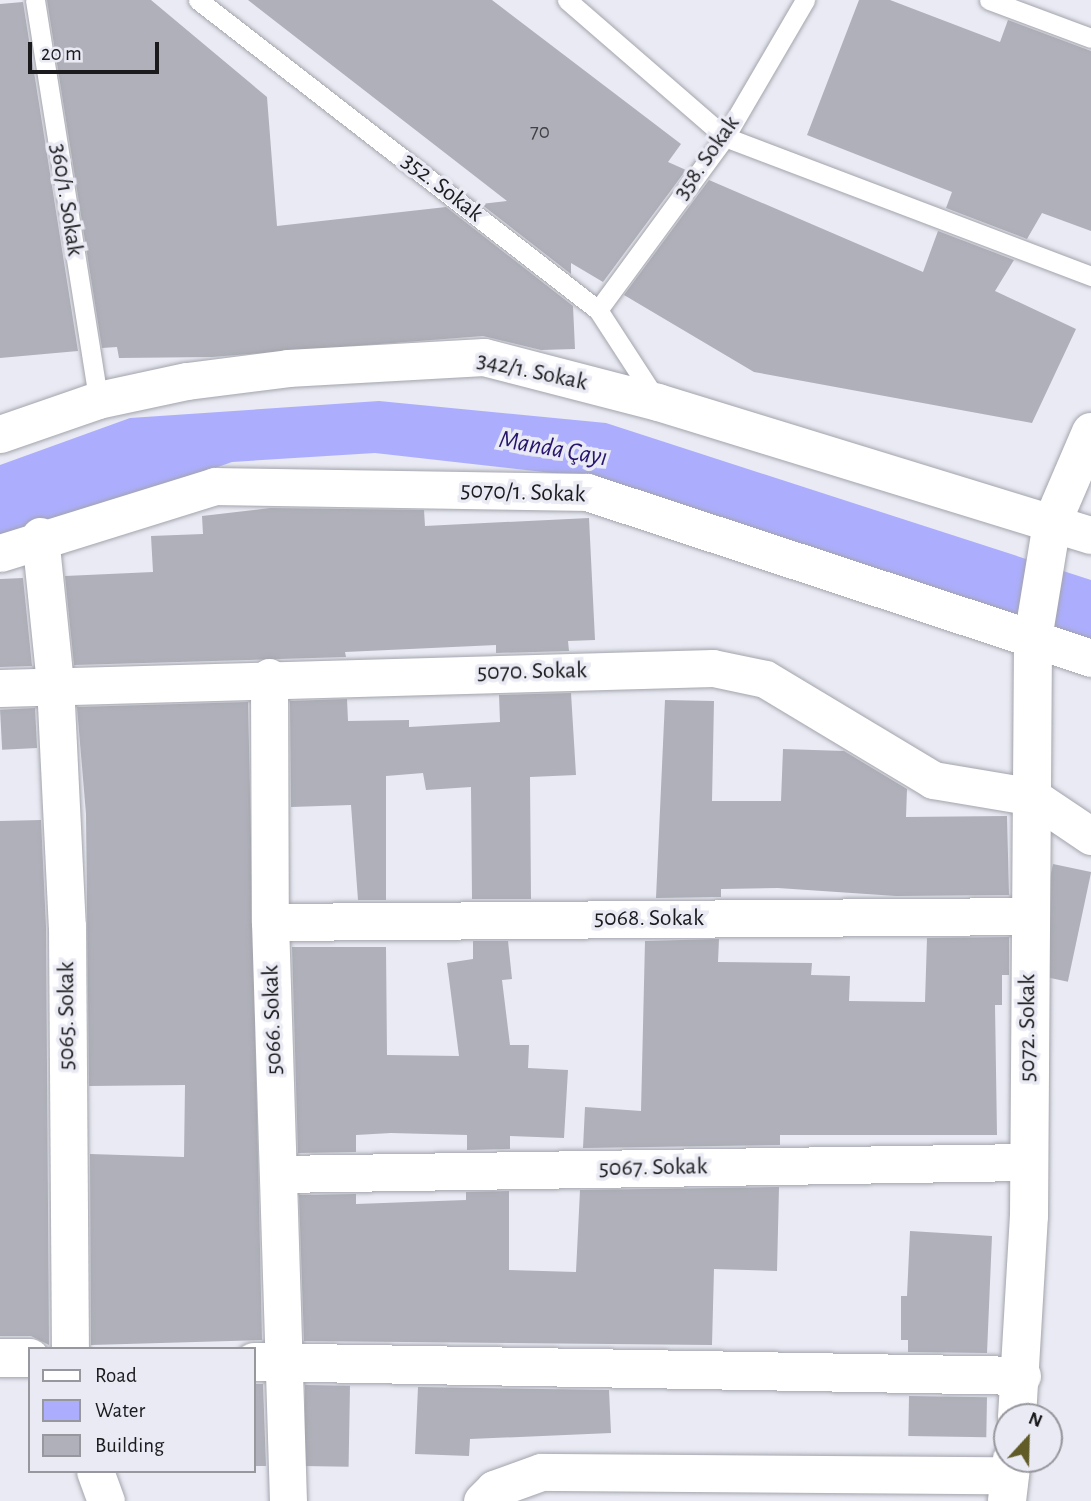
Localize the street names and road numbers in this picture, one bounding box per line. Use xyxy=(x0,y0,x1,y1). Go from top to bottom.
street label: 358. Sokak xyxy=(668,110,746,206)
street label: 360/1. Sokak xyxy=(43,142,89,258)
street label: 352. Sokak xyxy=(396,147,488,229)
street label: 342/1. Sokak xyxy=(474,346,590,398)
street label: 5070/1. Sokak xyxy=(460,476,586,510)
street label: 5070. Sokak xyxy=(477,657,587,687)
street label: 5068. Sokak xyxy=(594,905,704,933)
street label: 5065. Sokak xyxy=(53,962,81,1070)
street label: 5066. Sokak xyxy=(257,965,289,1075)
street label: 5072. Sokak xyxy=(1014,974,1042,1082)
street label: 5067. Sokak xyxy=(598,1153,708,1183)

